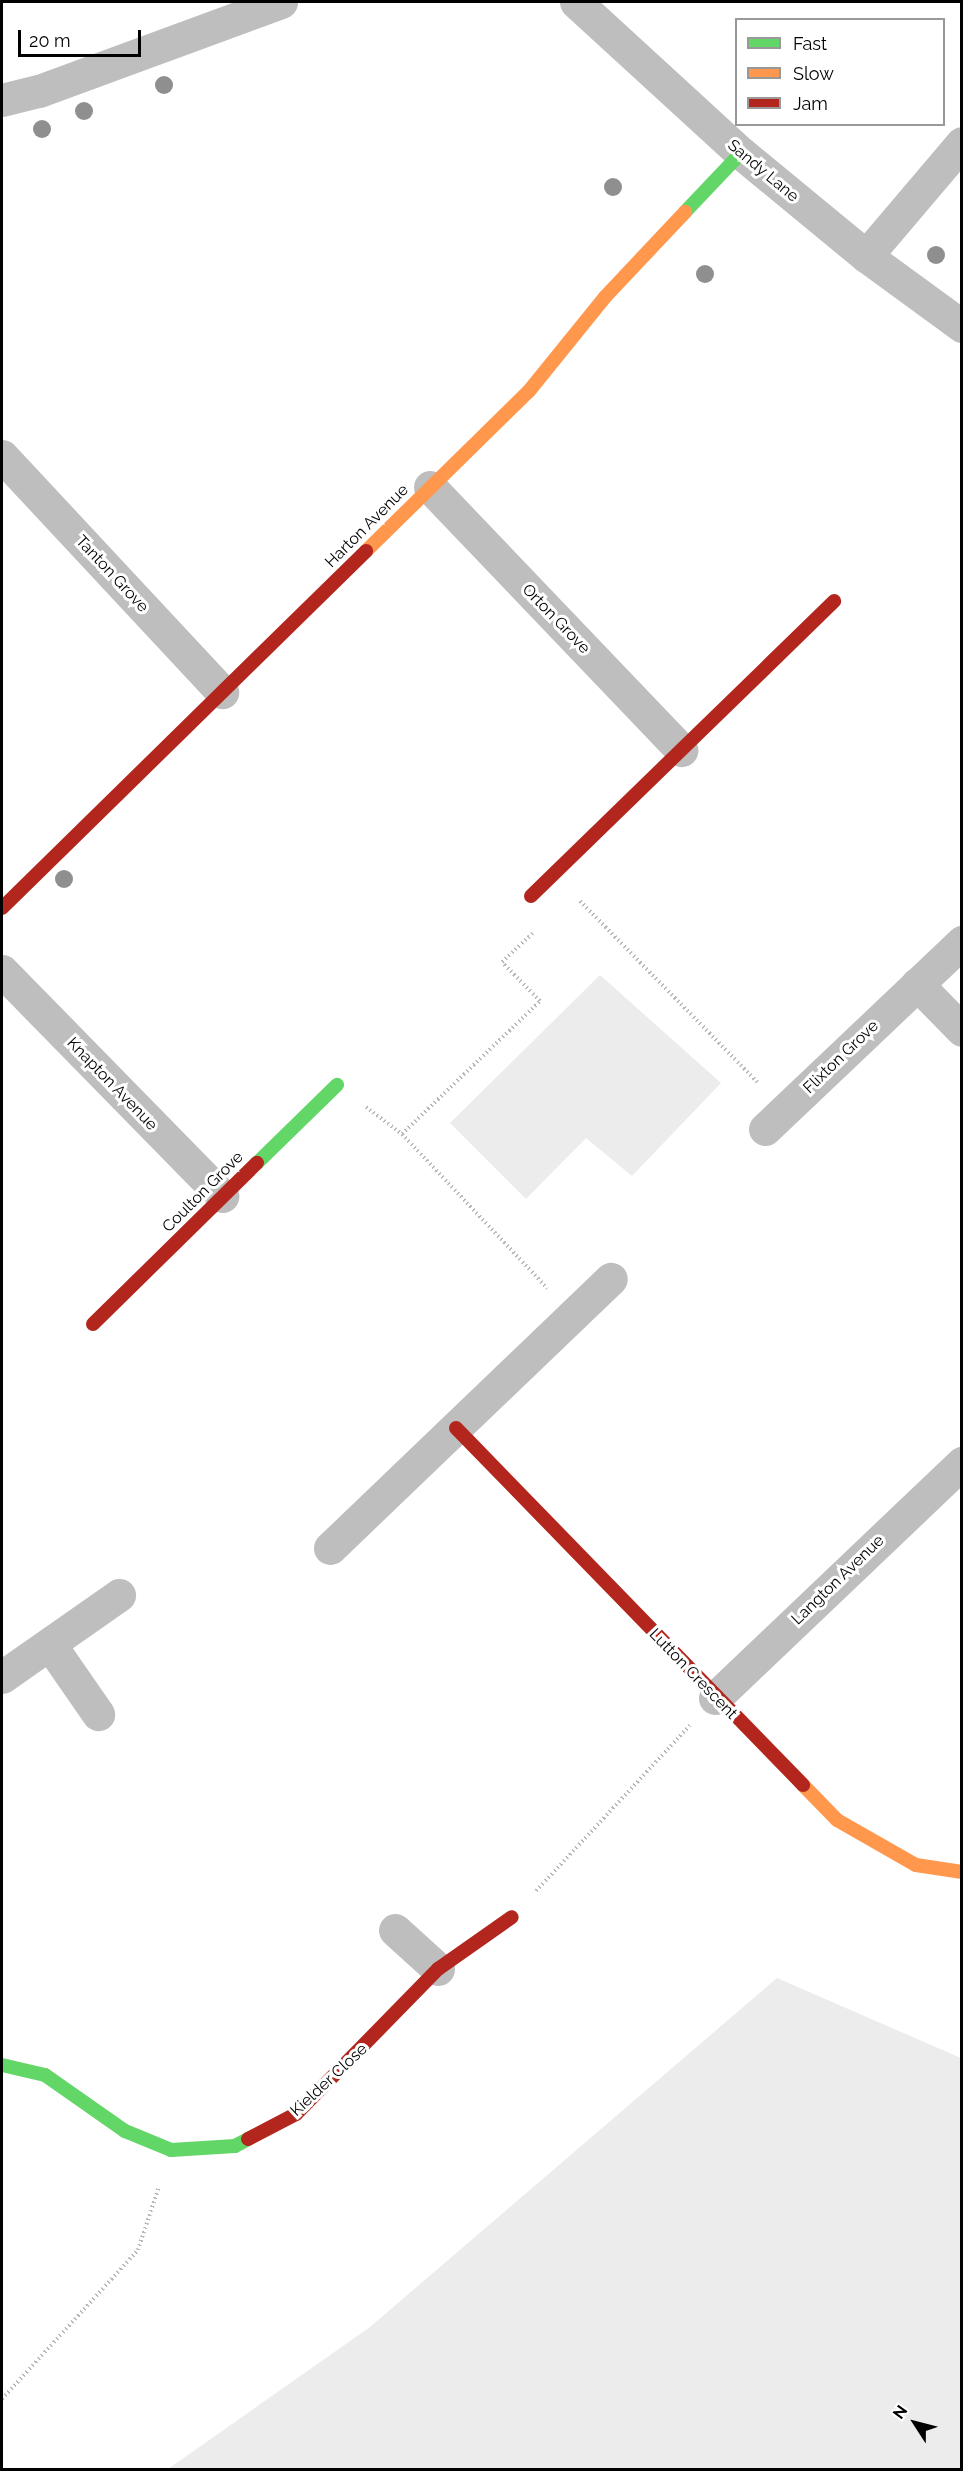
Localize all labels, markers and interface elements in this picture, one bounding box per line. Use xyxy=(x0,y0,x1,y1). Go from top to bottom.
scale bar xyxy=(21,18,144,56)
legend xyxy=(735,18,945,126)
text: 20 m xyxy=(29,30,71,51)
text: Fast xyxy=(793,33,827,54)
text: Slow xyxy=(793,63,834,84)
text: Jam xyxy=(793,93,828,114)
street label: Sandy Lane xyxy=(723,136,803,206)
street label: Harton Avenue xyxy=(321,480,413,572)
street label: Tanton Grove xyxy=(72,532,152,616)
street label: Orton Grove xyxy=(518,580,594,658)
street label: Flixton Grove xyxy=(799,1016,883,1098)
street label: Knapton Avenue xyxy=(63,1033,161,1135)
street label: Coulton Grove xyxy=(159,1148,247,1236)
street label: Langton Avenue xyxy=(788,1531,888,1629)
street label: Lutton Crescent xyxy=(645,1625,741,1723)
street label: Kielder Close xyxy=(286,2039,372,2121)
north arrow xyxy=(885,2393,945,2453)
text: N xyxy=(889,2402,911,2423)

